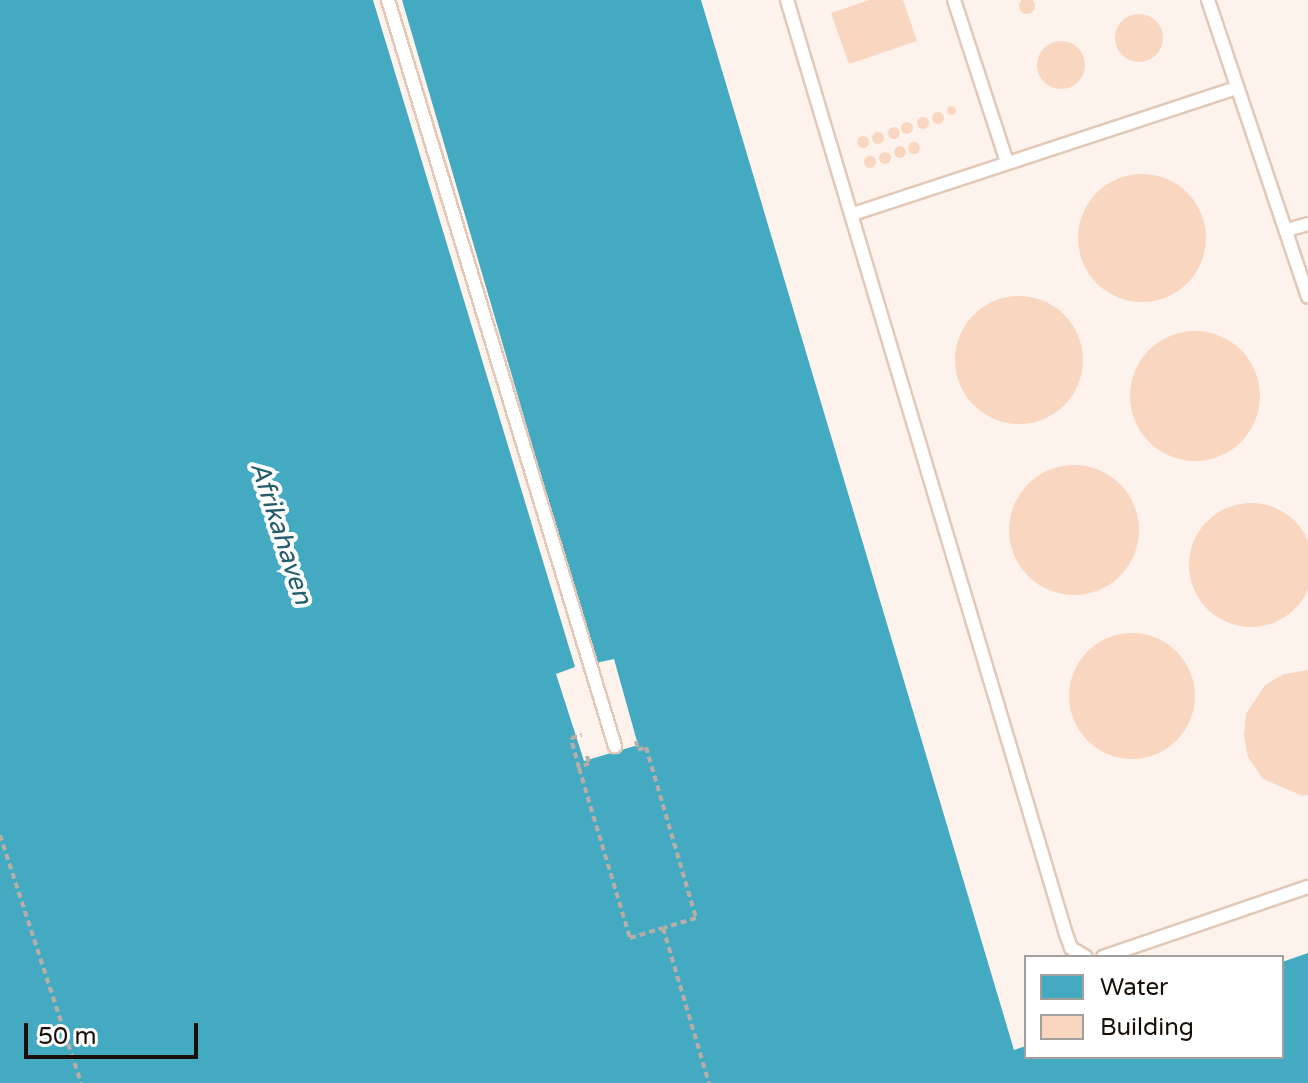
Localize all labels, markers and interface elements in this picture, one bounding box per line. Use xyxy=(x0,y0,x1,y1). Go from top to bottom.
water label: Afrikahaven xyxy=(243,458,319,608)
legend xyxy=(1024,955,1284,1059)
text: Water xyxy=(1100,973,1168,1002)
scale bar xyxy=(28,1007,202,1057)
text: Building xyxy=(1100,1013,1194,1042)
text: 50 m xyxy=(38,1022,96,1051)

